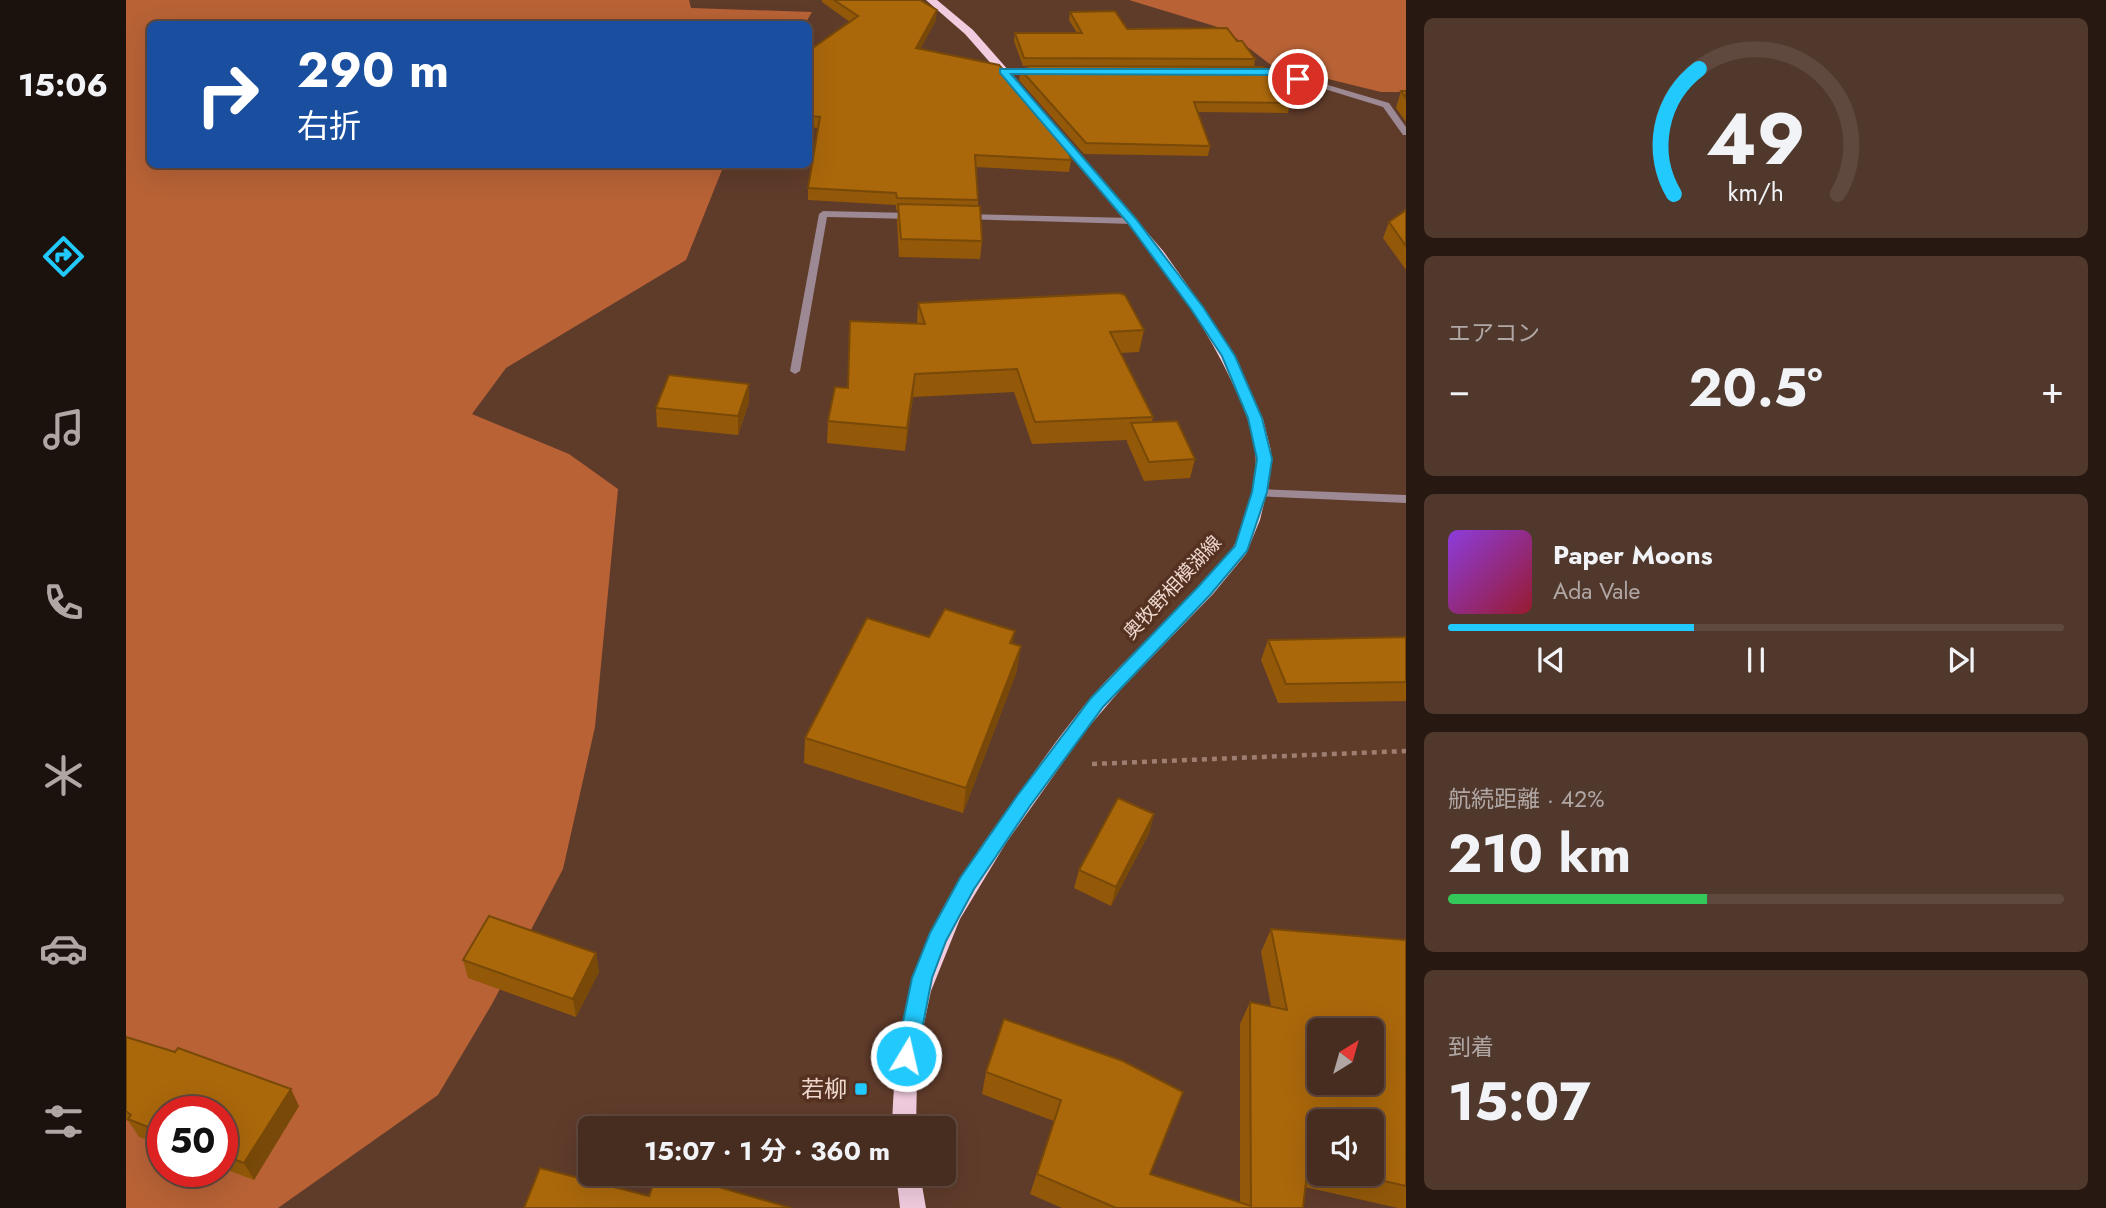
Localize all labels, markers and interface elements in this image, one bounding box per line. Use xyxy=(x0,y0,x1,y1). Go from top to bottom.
text: 290 m xyxy=(297,35,449,105)
icon: right xyxy=(182,49,273,140)
pin xyxy=(1268,49,1328,109)
icon: arrive xyxy=(1279,60,1317,98)
text: 15:06 xyxy=(18,62,108,108)
text: 49 xyxy=(1706,86,1806,191)
text: 右折 xyxy=(297,103,361,149)
text: km/h xyxy=(1728,174,1784,210)
icon: directions xyxy=(39,232,88,281)
text: エアコン xyxy=(1448,316,1540,350)
text: 20.5° xyxy=(1688,350,1823,426)
text: − xyxy=(1448,362,1470,417)
text: + xyxy=(2041,362,2064,417)
icon: music xyxy=(39,405,88,454)
street label: 奥牧野相模湖線 xyxy=(1117,529,1228,645)
text: Paper Moons xyxy=(1553,536,1713,574)
text: Ada Vale xyxy=(1553,574,1640,608)
icon: phone xyxy=(39,578,88,627)
icon: previous xyxy=(1532,641,1570,679)
icon: pause xyxy=(1737,641,1775,679)
icon: next xyxy=(1942,641,1980,679)
icon: climate xyxy=(39,751,88,800)
text: 航続距離 · 42% xyxy=(1448,782,1604,816)
text: 210 km xyxy=(1448,816,1631,892)
icon: car xyxy=(39,924,88,973)
north arrow xyxy=(1307,1018,1384,1096)
map controls xyxy=(1307,1018,1384,1186)
position arrow xyxy=(869,1019,943,1093)
text: 到着 xyxy=(1448,1030,1494,1064)
text: 15:07 xyxy=(1448,1064,1591,1140)
place label: 若柳 xyxy=(801,1072,847,1106)
marker: 若柳 xyxy=(853,1081,869,1097)
speed limit sign: 50 xyxy=(147,1096,238,1187)
icon: filters xyxy=(39,1097,88,1146)
button: sound xyxy=(1307,1109,1384,1186)
text: 15:07 · 1 分 · 360 m xyxy=(644,1132,890,1170)

